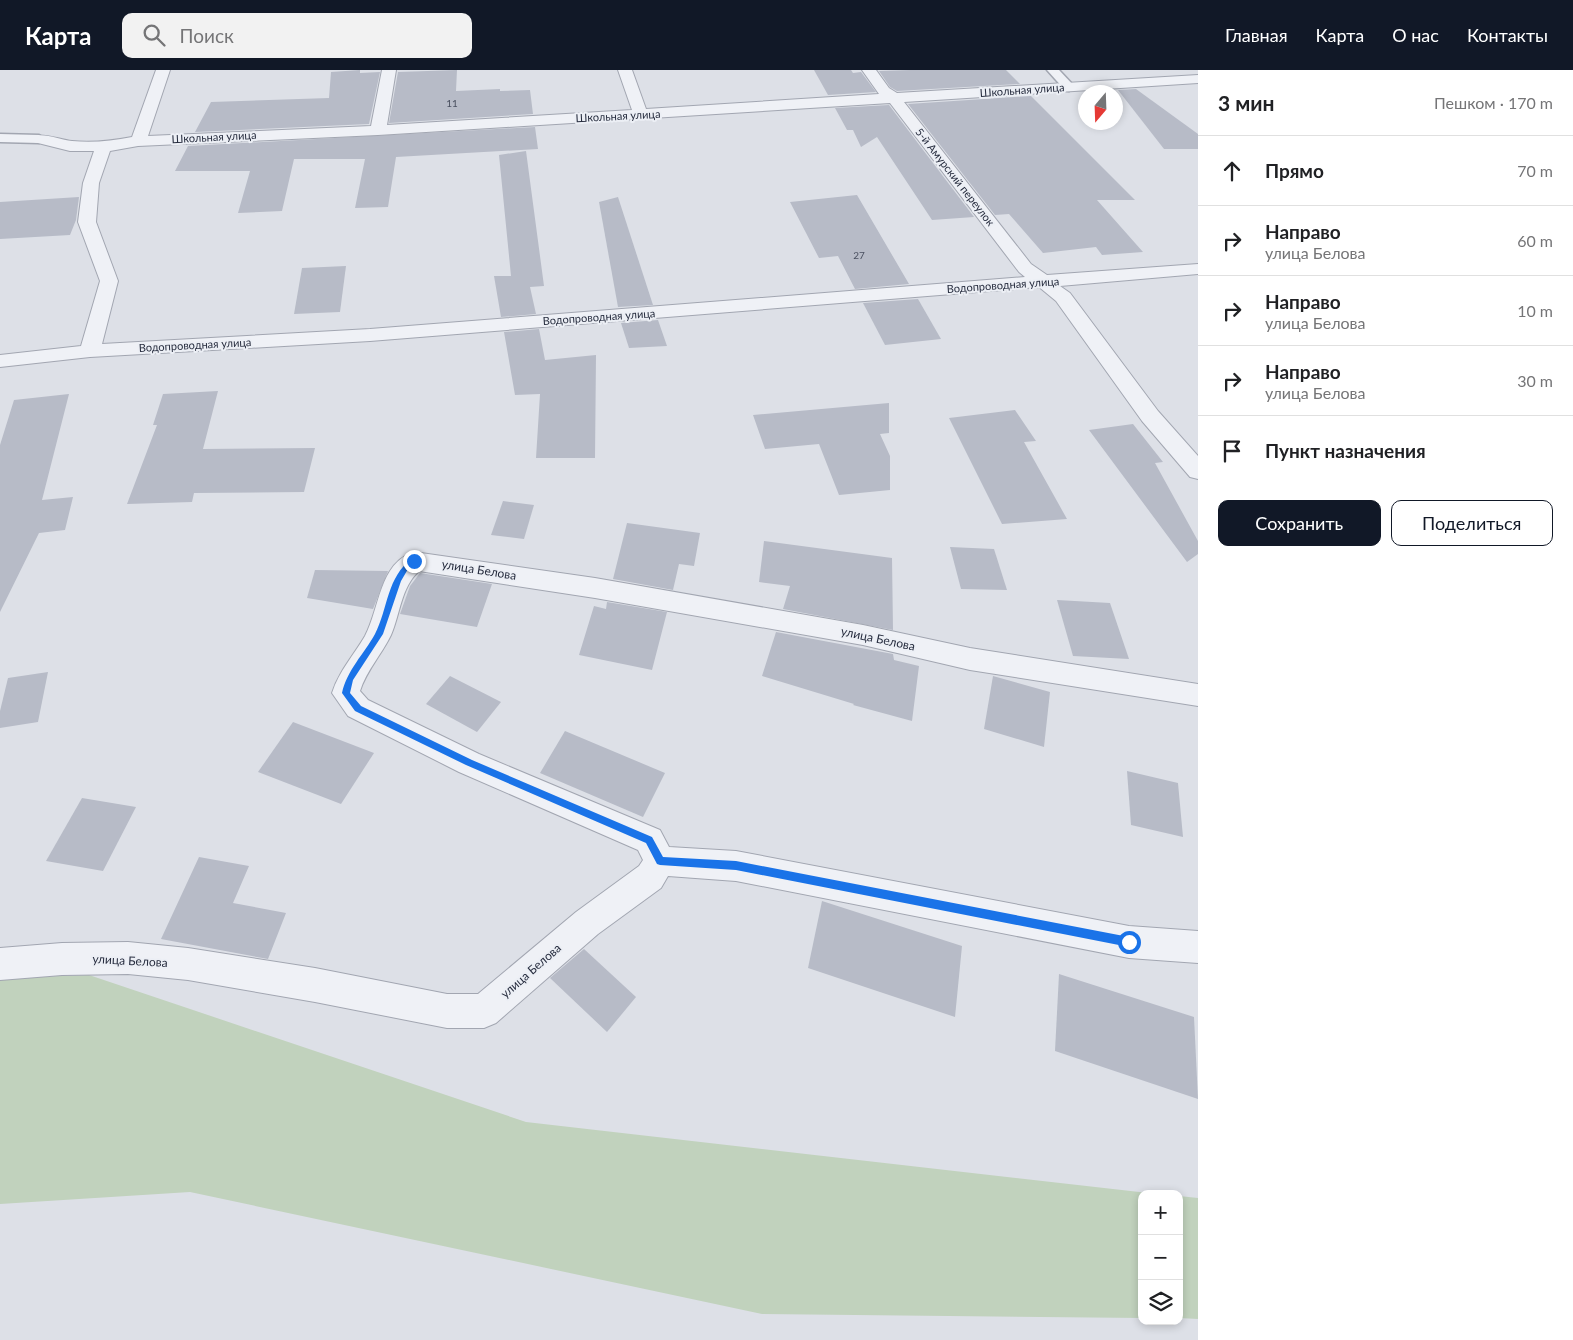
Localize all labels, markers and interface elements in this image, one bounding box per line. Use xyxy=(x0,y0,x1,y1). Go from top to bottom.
search box xyxy=(122,13,472,58)
text: Карта xyxy=(25,21,92,50)
icon: search xyxy=(140,21,168,49)
text: Поиск xyxy=(180,24,234,47)
text: Главная xyxy=(1225,24,1288,46)
text: Карта xyxy=(1316,24,1364,46)
text: О нас xyxy=(1392,24,1439,46)
text: Контакты xyxy=(1467,24,1548,46)
street label: Школьная улица xyxy=(979,80,1065,99)
north arrow xyxy=(1078,85,1123,130)
text: 3 мин xyxy=(1218,90,1275,115)
text: Пешком · 170 m xyxy=(1434,93,1553,112)
house number: 11 xyxy=(446,97,458,109)
street label: Школьная улица xyxy=(575,107,661,124)
street label: 5-й Амурский переулок xyxy=(913,125,998,228)
street label: Школьная улица xyxy=(171,128,257,145)
icon: ahead xyxy=(1218,157,1246,185)
text: Прямо xyxy=(1265,159,1324,182)
text: 70 m xyxy=(1517,161,1553,180)
text: Направо xyxy=(1265,220,1341,243)
icon: right xyxy=(1218,227,1246,255)
text: 60 m xyxy=(1517,231,1553,250)
text: улица Белова xyxy=(1265,243,1365,262)
house number: 27 xyxy=(853,249,865,261)
street label: Водопроводная улица xyxy=(946,274,1060,295)
text: Направо xyxy=(1265,290,1341,313)
icon: right xyxy=(1218,297,1246,325)
text: 10 m xyxy=(1517,301,1553,320)
street label: Водопроводная улица xyxy=(542,306,656,327)
text: улица Белова xyxy=(1265,313,1365,332)
street label: Водопроводная улица xyxy=(138,335,252,354)
text: Направо xyxy=(1265,360,1341,383)
icon: right xyxy=(1218,367,1246,395)
text: 30 m xyxy=(1517,371,1553,390)
text: улица Белова xyxy=(1265,383,1365,402)
icon: arrive xyxy=(1218,437,1246,465)
text: Пункт назначения xyxy=(1265,439,1426,462)
button: Сохранить xyxy=(1218,500,1381,546)
button: Поделиться xyxy=(1391,500,1553,546)
route end xyxy=(403,550,426,573)
street label: улица Белова xyxy=(441,556,517,583)
street label: улица Белова xyxy=(840,623,917,654)
route start xyxy=(1118,931,1141,954)
street label: улица Белова xyxy=(497,940,564,1001)
street label: улица Белова xyxy=(92,951,168,970)
map controls xyxy=(1138,1190,1183,1325)
button: + xyxy=(1138,1190,1183,1235)
button: − xyxy=(1138,1235,1183,1280)
button: layers xyxy=(1138,1280,1183,1325)

